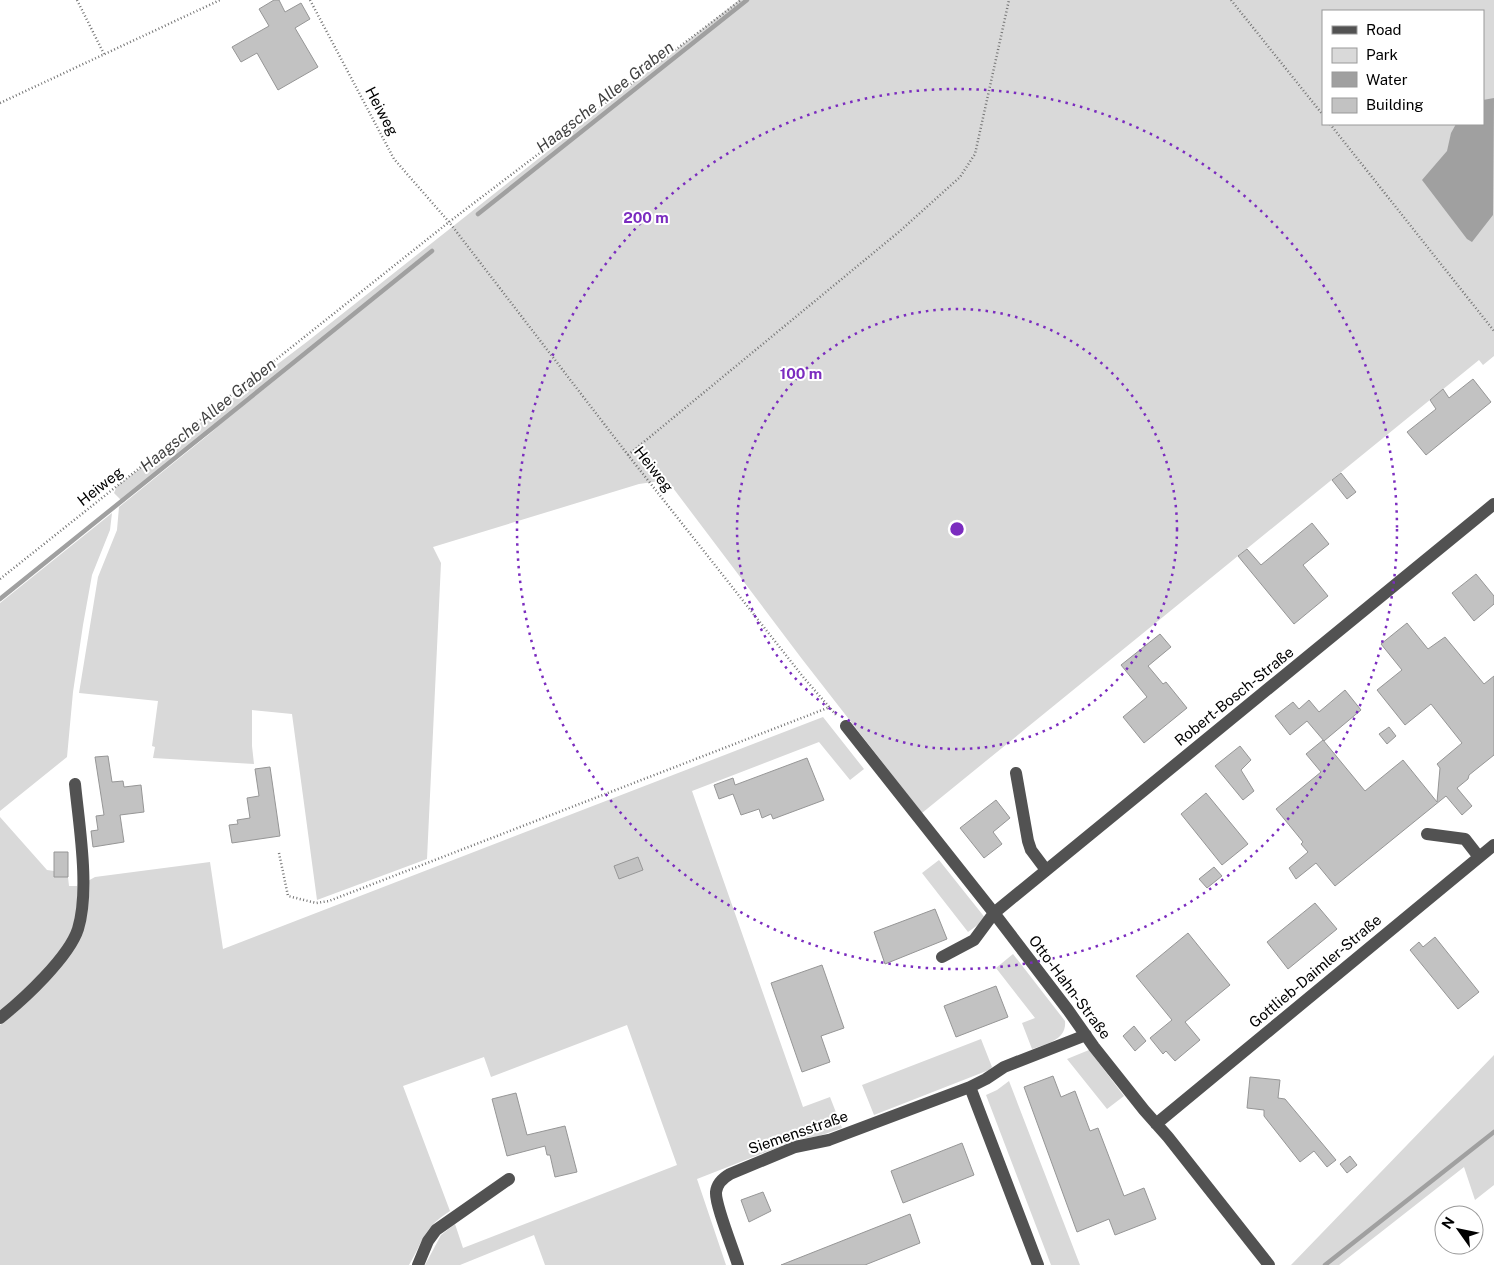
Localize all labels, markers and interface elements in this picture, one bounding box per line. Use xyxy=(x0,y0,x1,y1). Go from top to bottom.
legend xyxy=(1322,10,1484,125)
text: Road xyxy=(1366,21,1402,38)
water label: Haagsche Allee Graben xyxy=(533,37,678,157)
text: Park xyxy=(1366,46,1398,63)
text: Water xyxy=(1366,71,1408,88)
street label: Heiweg xyxy=(362,84,402,138)
text: Building xyxy=(1366,96,1424,113)
text: 200 m xyxy=(623,209,669,226)
water label: Haagsche Allee Graben xyxy=(136,354,280,476)
text: 100 m xyxy=(780,365,822,382)
street label: Heiweg xyxy=(631,443,677,495)
street label: Heiweg xyxy=(74,463,126,509)
centre of rings xyxy=(948,520,966,538)
street label: Robert-Bosch-Straße xyxy=(1171,643,1297,749)
street label: Gottlieb-Daimler-Straße xyxy=(1246,911,1384,1031)
street label: Otto-Hahn-Straße xyxy=(1026,932,1114,1042)
street label: Siemensstraße xyxy=(746,1107,850,1157)
north arrow xyxy=(1434,1205,1484,1255)
text: N xyxy=(1438,1214,1458,1232)

